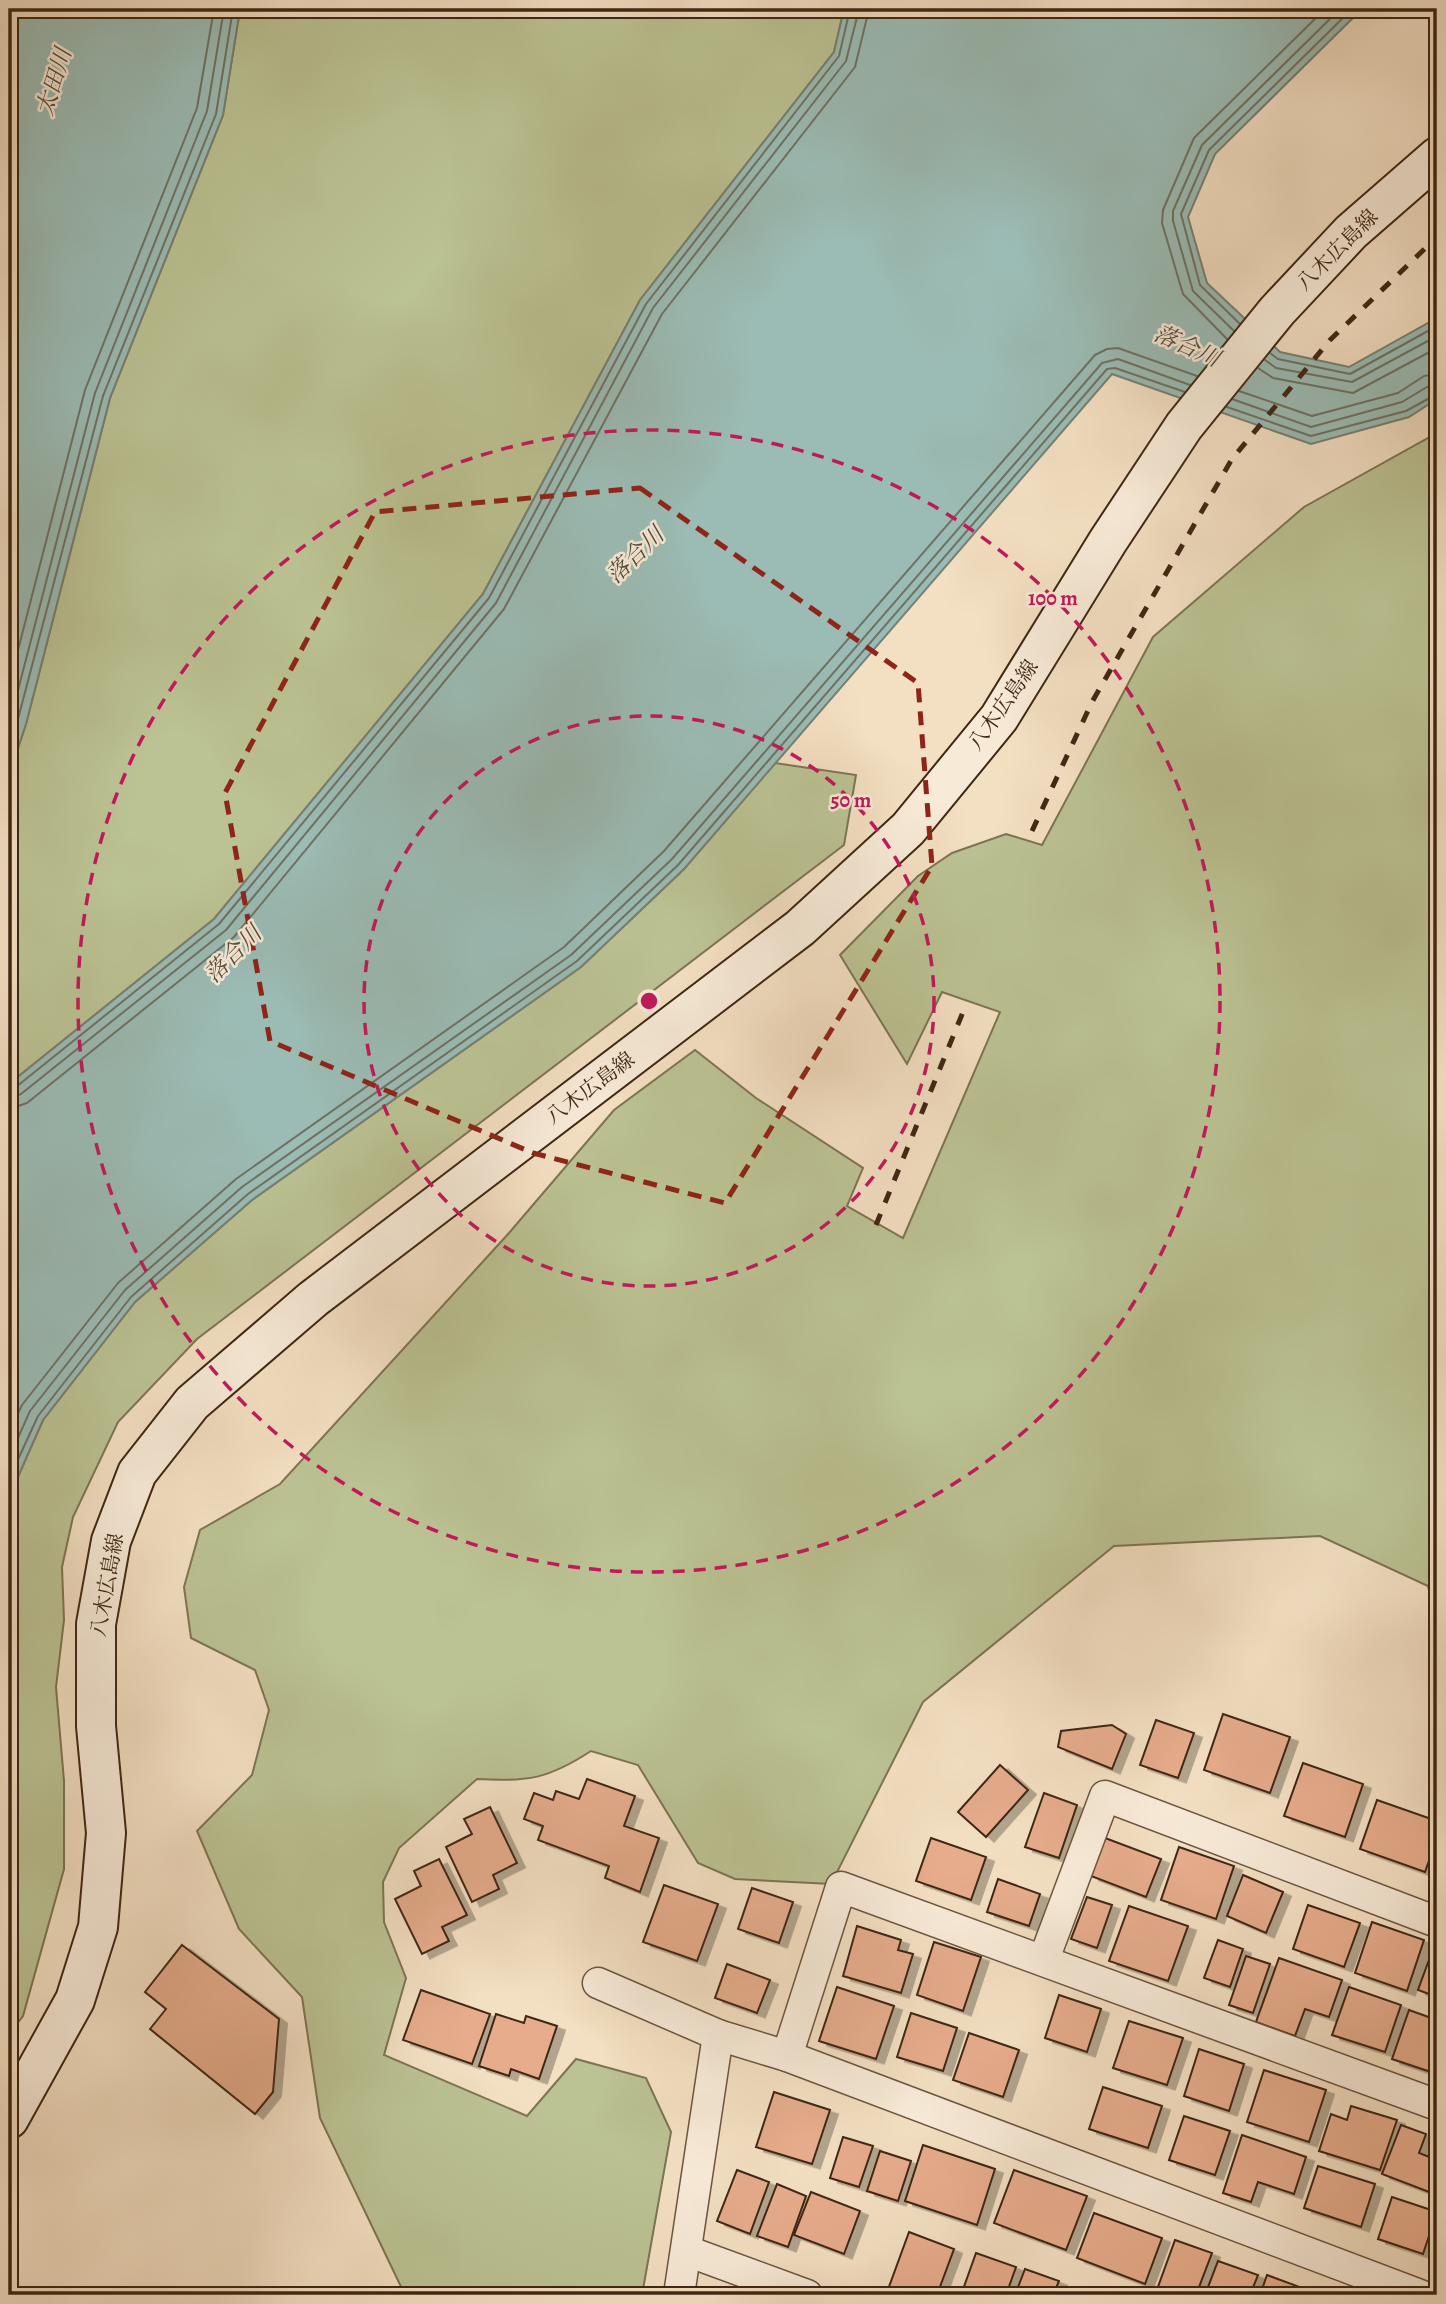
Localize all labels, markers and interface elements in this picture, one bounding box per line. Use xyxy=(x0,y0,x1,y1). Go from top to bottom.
water label: 太田川 xyxy=(29,42,80,120)
street label: 八木広島線 xyxy=(1290,203,1384,297)
water label: 落合川 xyxy=(1149,318,1228,375)
water label: 落合川 xyxy=(599,518,673,590)
text: 100 m xyxy=(1028,584,1078,612)
street label: 八木広島線 xyxy=(961,654,1045,756)
text: 50 m xyxy=(831,786,872,814)
water label: 落合川 xyxy=(198,917,270,989)
centre of rings xyxy=(637,989,661,1013)
street label: 八木広島線 xyxy=(540,1045,640,1131)
street label: 八木広島線 xyxy=(84,1531,130,1639)

